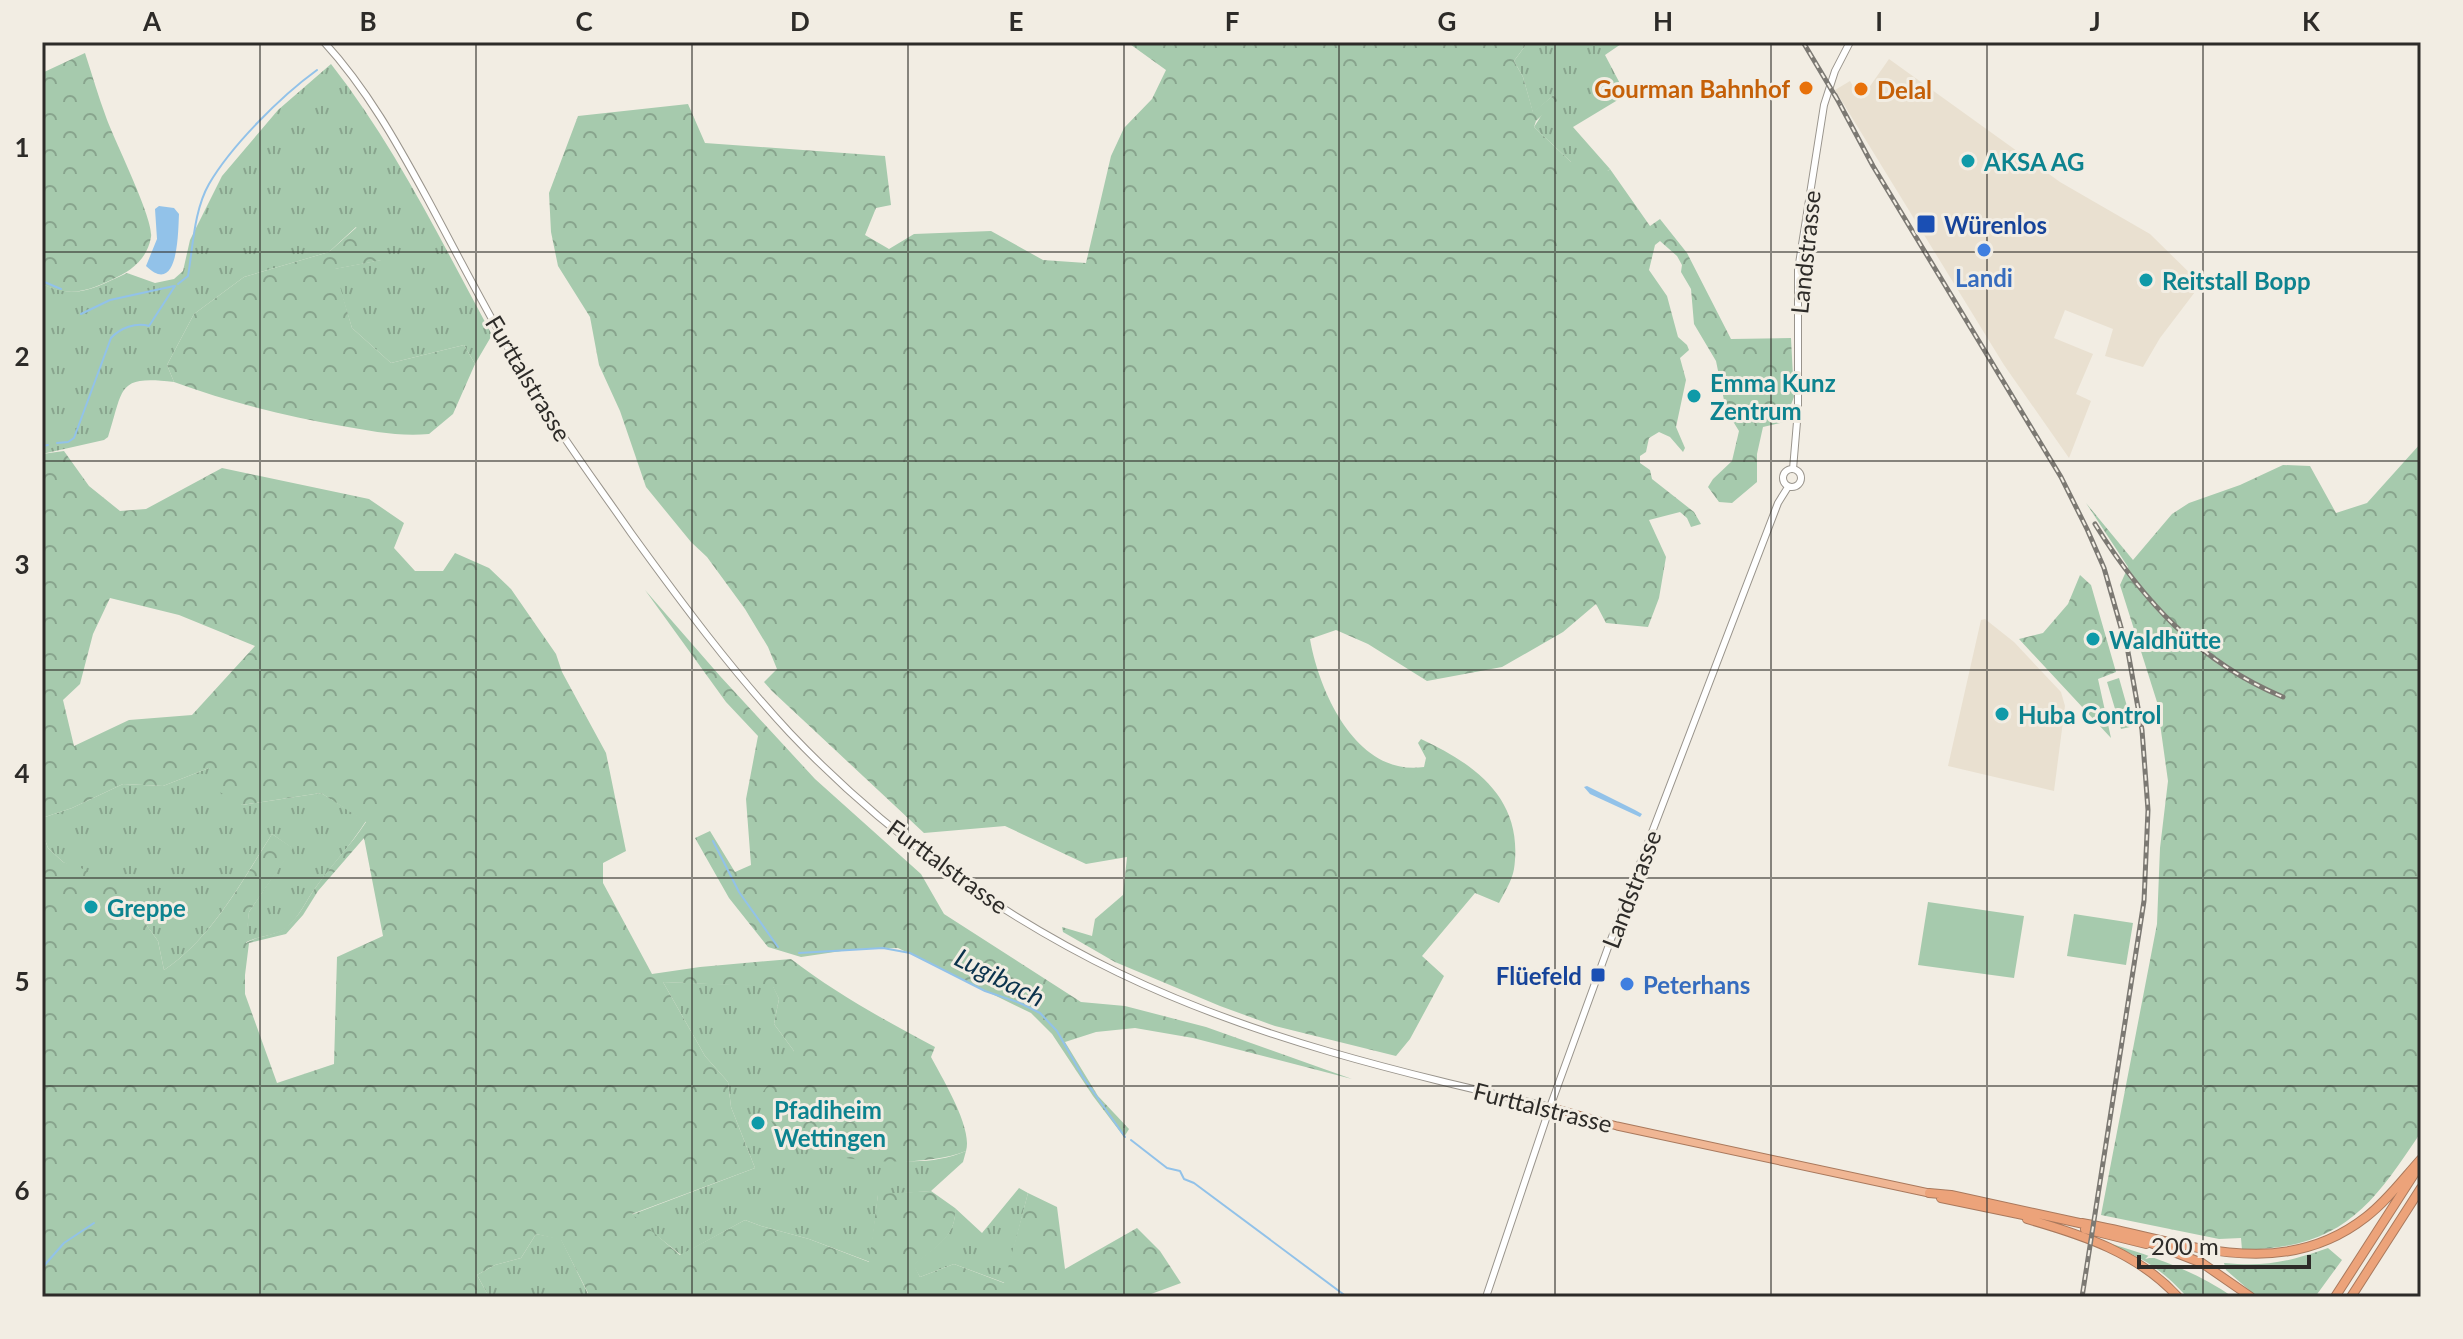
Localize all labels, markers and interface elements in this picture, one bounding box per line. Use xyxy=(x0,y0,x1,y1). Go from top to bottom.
text: A xyxy=(142,5,162,37)
text: B xyxy=(359,5,377,37)
text: C xyxy=(575,5,593,37)
text: D xyxy=(790,5,810,37)
text: E xyxy=(1009,5,1023,37)
text: F xyxy=(1225,5,1239,37)
text: G xyxy=(1438,5,1456,37)
text: H xyxy=(1653,5,1673,37)
text: I xyxy=(1875,5,1883,37)
text: J xyxy=(2089,5,2101,37)
text: K xyxy=(2302,5,2321,37)
place label: Gourman Bahnhof xyxy=(1594,74,1790,103)
place label: Delal xyxy=(1877,75,1932,104)
marker: Gourman Bahnhof xyxy=(1797,79,1815,97)
marker: Delal xyxy=(1852,80,1870,98)
text: 1 xyxy=(14,131,30,163)
place label: AKSA AG xyxy=(1983,147,2084,176)
marker: AKSA AG xyxy=(1959,152,1977,170)
street label: Landstrasse xyxy=(1784,189,1826,315)
place label: Würenlos xyxy=(1944,210,2047,239)
marker: Würenlos xyxy=(1915,213,1937,235)
marker: Landi xyxy=(1975,241,1993,259)
place label: Landi xyxy=(1955,263,2013,292)
place label: Reitstall Bopp xyxy=(2162,266,2311,295)
marker: Reitstall Bopp xyxy=(2137,271,2155,289)
street label: Furttalstrasse xyxy=(480,310,578,446)
text: 2 xyxy=(14,340,30,372)
place label: Emma Kunz Zentrum xyxy=(1710,368,1836,425)
marker: Emma Kunz Zentrum xyxy=(1685,387,1703,405)
text: 3 xyxy=(14,548,30,580)
place label: Waldhütte xyxy=(2109,625,2221,654)
marker: Waldhütte xyxy=(2084,630,2102,648)
place label: Huba Control xyxy=(2018,700,2162,729)
marker: Huba Control xyxy=(1993,705,2011,723)
text: 4 xyxy=(14,757,30,789)
street label: Furttalstrasse xyxy=(882,813,1014,919)
street label: Landstrasse xyxy=(1595,826,1667,952)
place label: Greppe xyxy=(107,893,186,922)
marker: Greppe xyxy=(82,898,100,916)
water label: Lugibach xyxy=(950,941,1050,1013)
place label: Flüefeld xyxy=(1496,961,1582,990)
text: 5 xyxy=(14,965,30,997)
marker: Flüefeld xyxy=(1589,966,1607,984)
place label: Peterhans xyxy=(1643,970,1750,999)
marker: Peterhans xyxy=(1618,975,1636,993)
street label: Furttalstrasse xyxy=(1471,1076,1615,1138)
place label: Pfadiheim Wettingen xyxy=(774,1095,886,1152)
marker: Pfadiheim Wettingen xyxy=(749,1114,767,1132)
text: 6 xyxy=(14,1174,30,1206)
scale bar xyxy=(2139,1219,2309,1269)
text: 200 m xyxy=(2151,1231,2219,1260)

